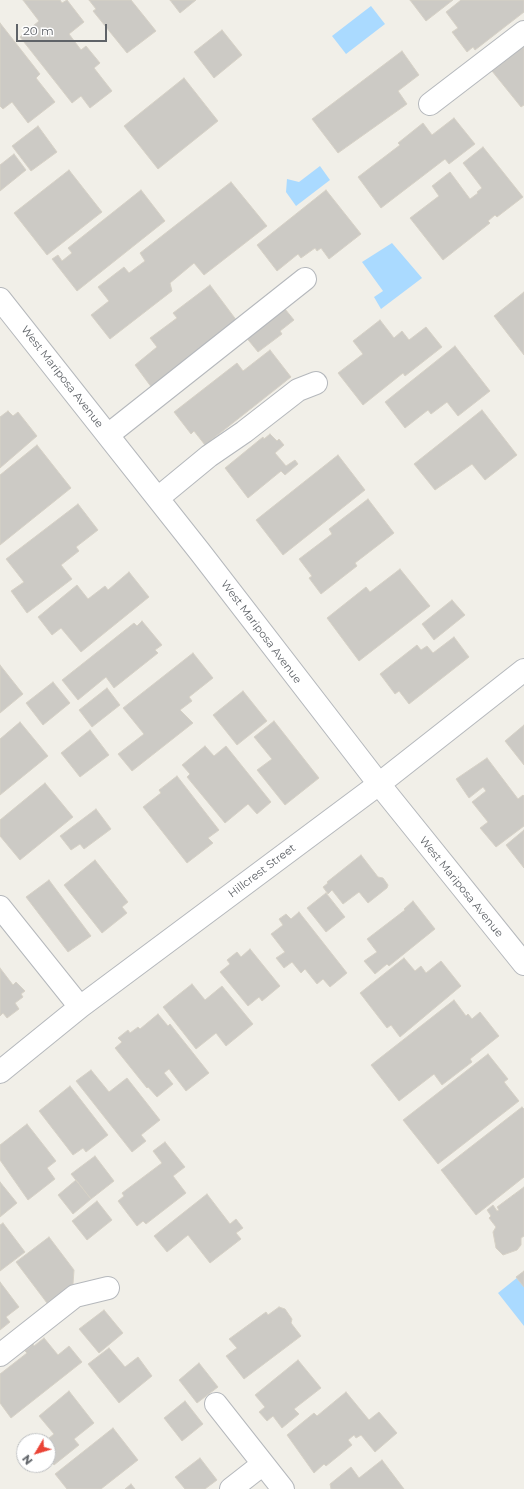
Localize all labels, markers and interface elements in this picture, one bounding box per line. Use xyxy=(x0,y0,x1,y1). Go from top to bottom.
scale bar xyxy=(18,16,109,42)
text: 20 m xyxy=(23,23,54,38)
street label: West Mariposa Avenue xyxy=(18,323,106,431)
street label: West Mariposa Avenue xyxy=(218,578,304,686)
street label: West Mariposa Avenue xyxy=(416,834,506,940)
street label: Hillcrest Street xyxy=(226,841,298,901)
north arrow xyxy=(16,1433,56,1473)
text: N xyxy=(19,1452,36,1468)

